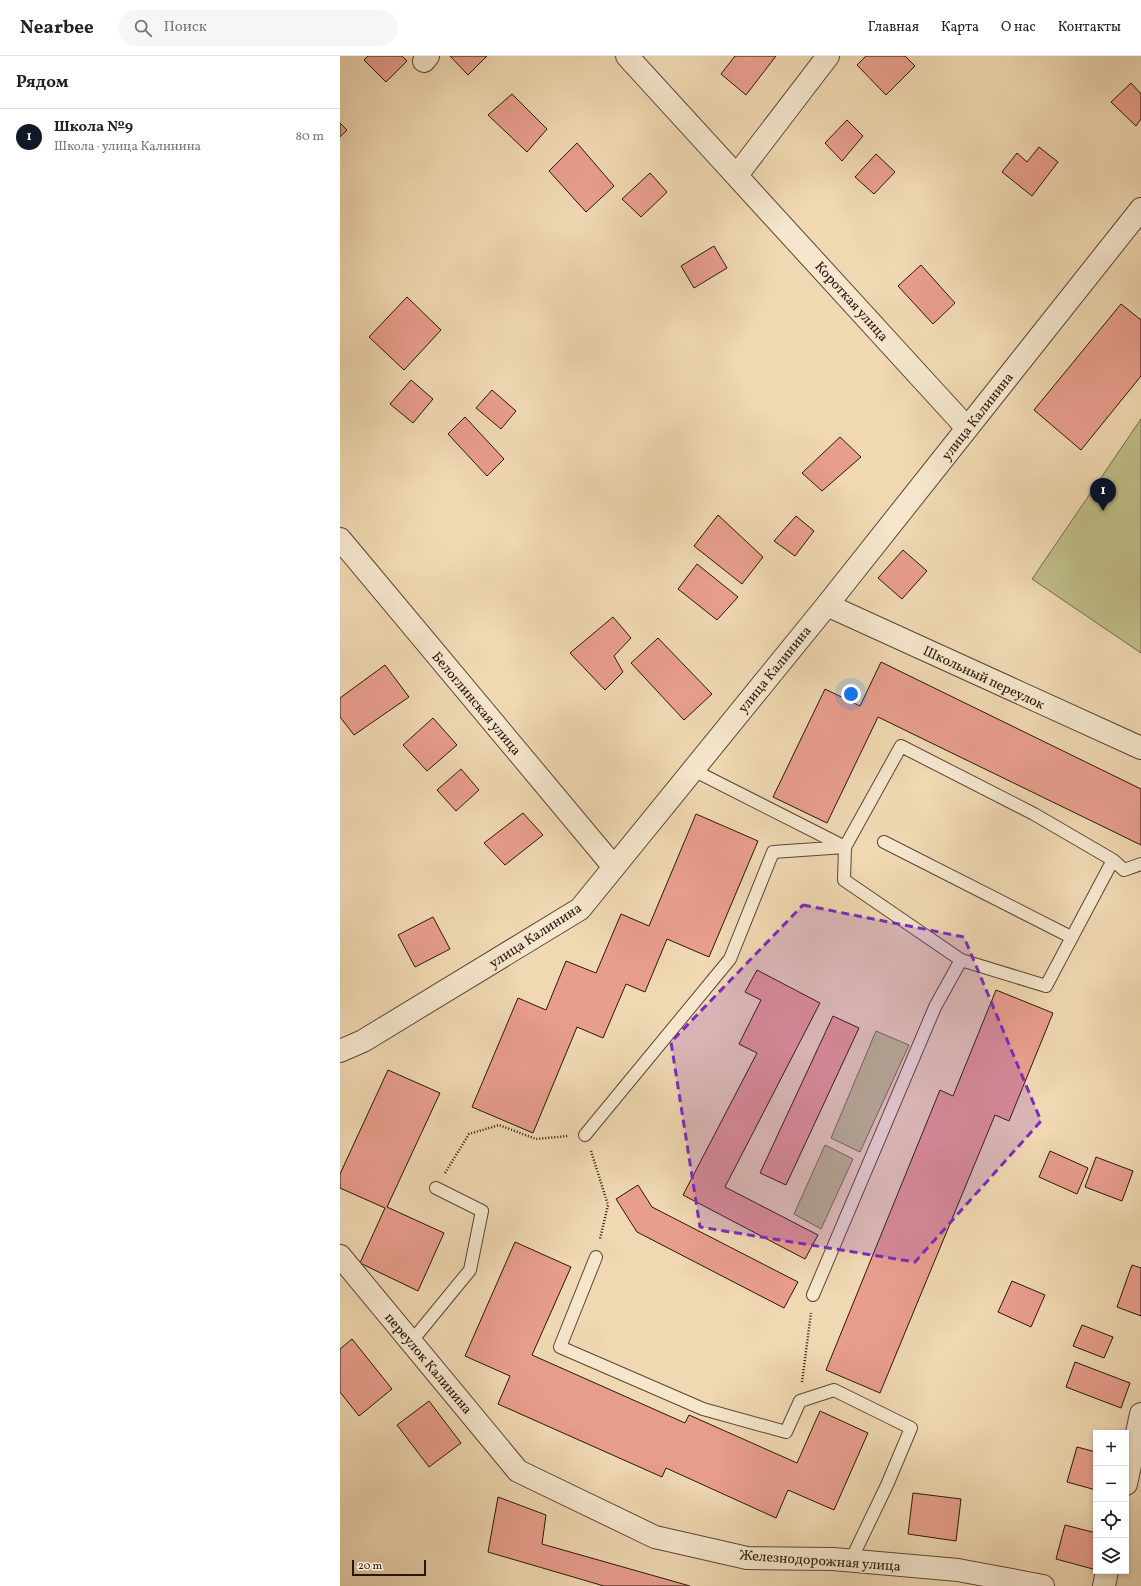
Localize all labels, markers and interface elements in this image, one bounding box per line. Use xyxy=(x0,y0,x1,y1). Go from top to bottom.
search box xyxy=(118,10,398,46)
text: Nearbee xyxy=(20,15,94,41)
icon: search xyxy=(132,17,154,39)
text: Поиск xyxy=(164,17,207,38)
text: Главная xyxy=(868,18,919,37)
text: Карта xyxy=(941,18,979,37)
text: О нас xyxy=(1001,18,1036,37)
text: Контакты xyxy=(1058,18,1121,37)
text: Рядом xyxy=(16,71,69,94)
text: Школа №9 xyxy=(54,117,133,138)
text: 1 xyxy=(26,128,32,146)
text: 80 m xyxy=(295,128,324,146)
text: Школа · улица Калинина xyxy=(54,138,201,156)
street label: Короткая улица xyxy=(810,258,892,346)
street label: улица Калинина xyxy=(938,369,1019,465)
pin: 1 xyxy=(1090,478,1116,511)
street label: улица Калинина xyxy=(734,622,816,717)
street label: Школьный переулок xyxy=(920,642,1048,715)
street label: Белоглинская улица xyxy=(427,648,525,760)
your location xyxy=(841,684,861,704)
street label: улица Калинина xyxy=(486,899,586,973)
street label: переулок Калинина xyxy=(380,1309,476,1419)
map controls xyxy=(1093,1430,1129,1574)
button: + xyxy=(1093,1430,1129,1466)
button: − xyxy=(1093,1466,1129,1502)
button: locate xyxy=(1093,1502,1129,1538)
button: layers xyxy=(1093,1538,1129,1574)
street label: Железнодорожная улица xyxy=(739,1546,901,1577)
scale bar xyxy=(352,1558,426,1577)
text: 20 m xyxy=(358,1559,382,1574)

